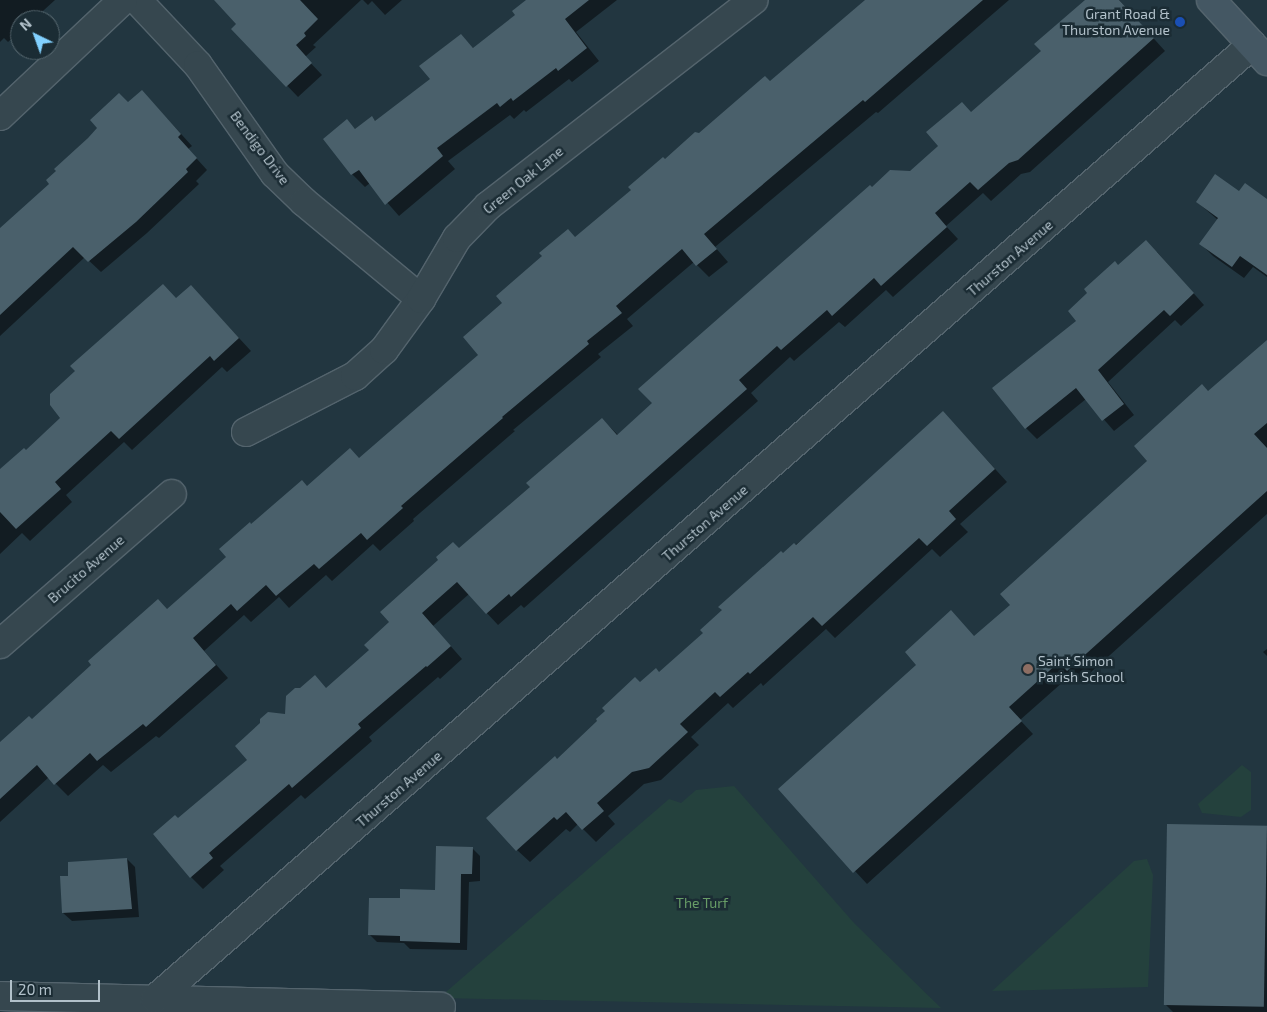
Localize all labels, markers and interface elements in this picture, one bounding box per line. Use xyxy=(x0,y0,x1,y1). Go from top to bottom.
place label: Grant Road & Thurston Avenue xyxy=(1062,6,1170,38)
north arrow xyxy=(10,10,60,60)
text: N xyxy=(16,15,35,34)
marker: Grant Road & Thurston Avenue xyxy=(1174,16,1186,28)
street label: Bendigo Drive xyxy=(227,108,293,188)
street label: Green Oak Lane xyxy=(480,143,566,217)
street label: Thurston Avenue xyxy=(964,216,1056,300)
street label: Thurston Avenue xyxy=(659,481,751,565)
street label: Brucito Avenue xyxy=(44,531,128,607)
place label: Saint Simon Parish School xyxy=(1038,653,1124,686)
marker: Saint Simon Parish School xyxy=(1022,663,1034,675)
street label: Thurston Avenue xyxy=(353,747,445,831)
park label: The Turf xyxy=(676,895,728,911)
scale bar xyxy=(12,970,102,1002)
text: 20 m xyxy=(18,980,52,998)

